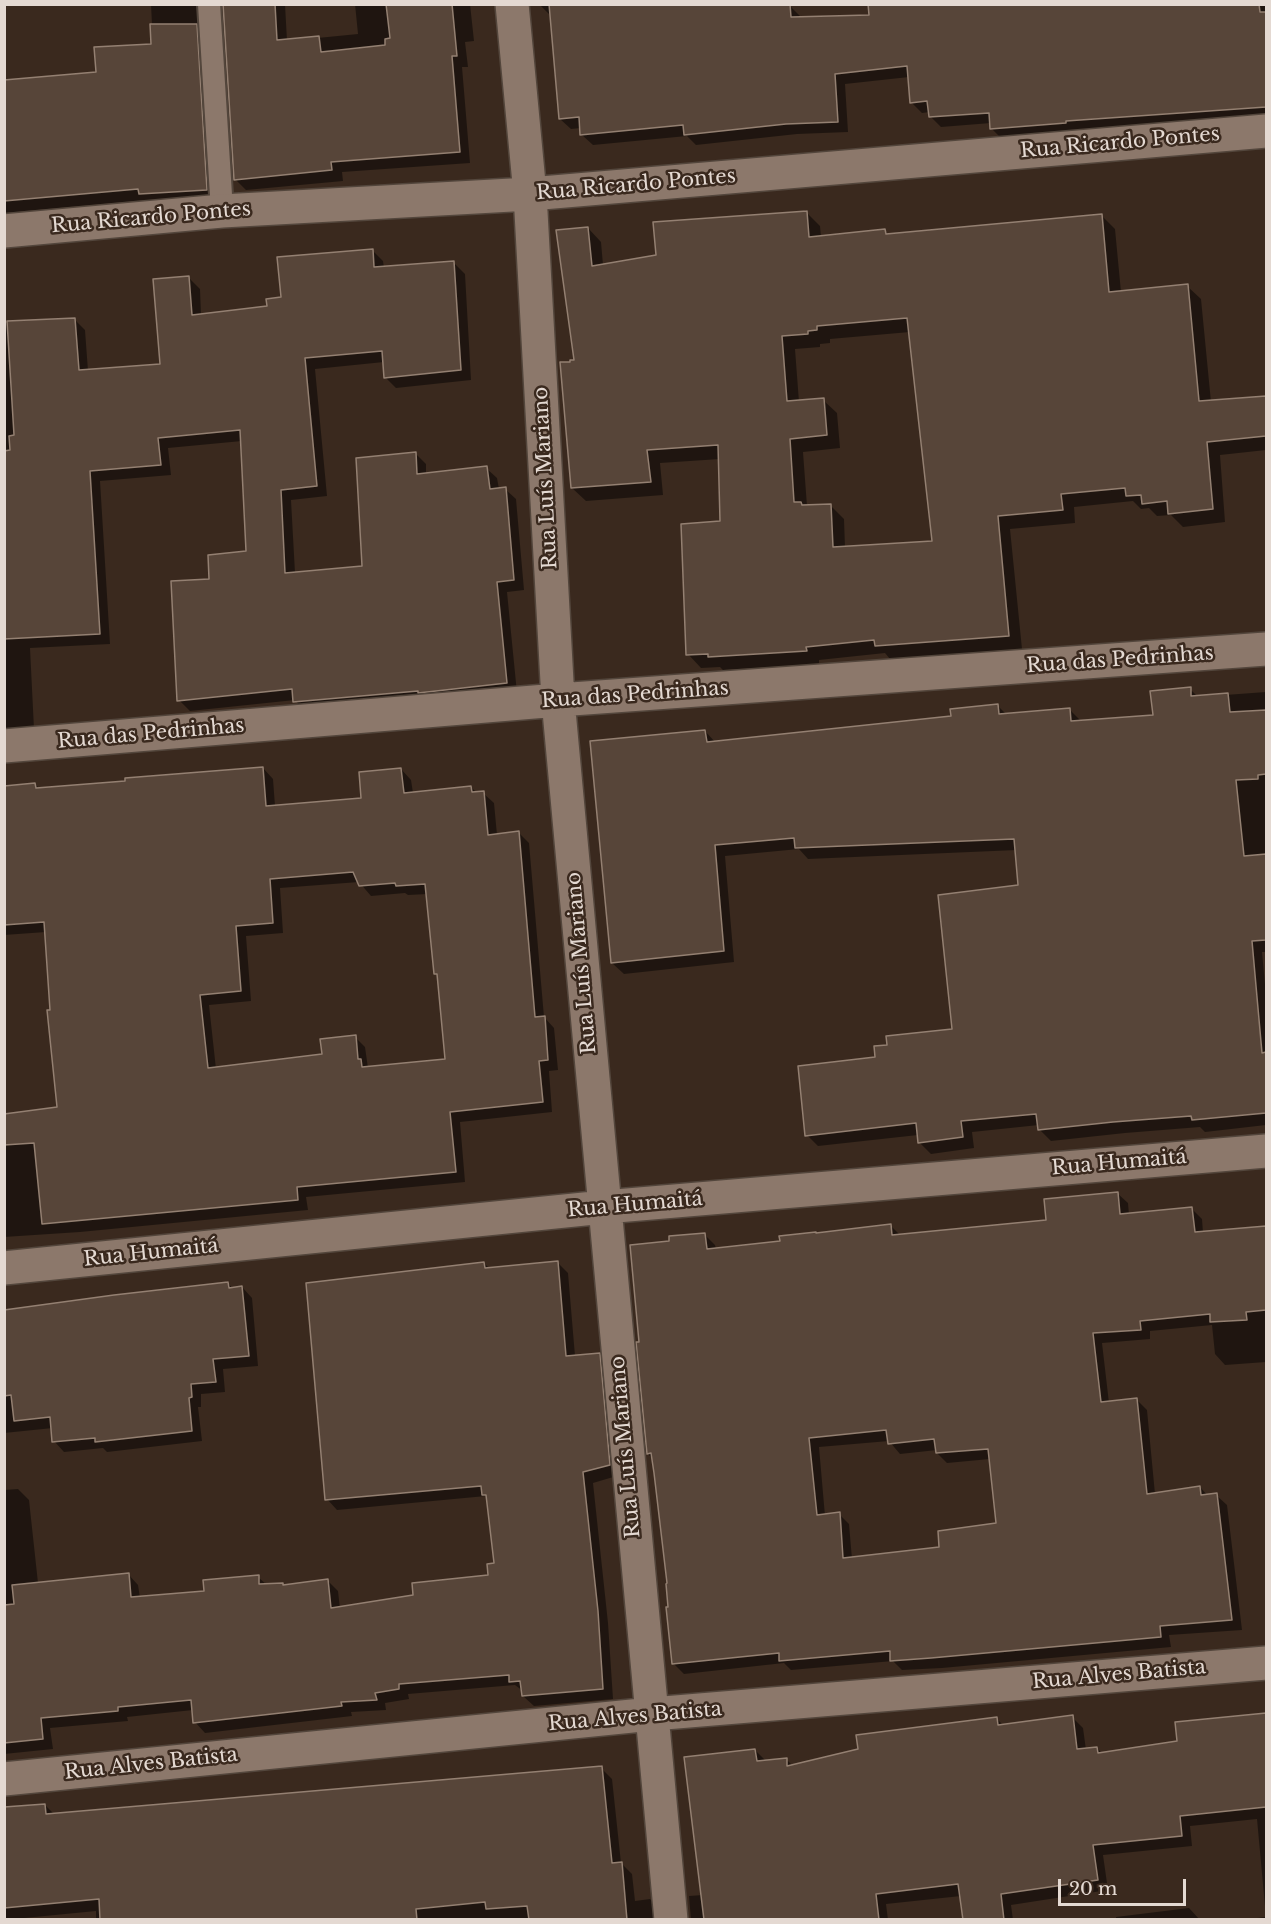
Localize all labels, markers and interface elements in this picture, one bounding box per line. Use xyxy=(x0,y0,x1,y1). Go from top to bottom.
street label: Rua Ricardo Pontes xyxy=(1019,122,1221,164)
street label: Rua Ricardo Pontes xyxy=(535,164,737,206)
street label: Rua Ricardo Pontes xyxy=(50,197,252,239)
street label: Rua Luís Mariano xyxy=(529,386,563,570)
street label: Rua das Pedrinhas xyxy=(1026,641,1214,679)
street label: Rua das Pedrinhas xyxy=(541,676,729,714)
street label: Rua das Pedrinhas xyxy=(57,714,245,754)
street label: Rua Luís Mariano xyxy=(562,871,602,1055)
street label: Rua Humaitá xyxy=(1050,1145,1188,1181)
street label: Rua Humaitá xyxy=(566,1187,704,1223)
street label: Rua Humaitá xyxy=(82,1234,220,1272)
street label: Rua Luís Mariano xyxy=(606,1355,646,1539)
street label: Rua Alves Batista xyxy=(1031,1655,1207,1695)
street label: Rua Alves Batista xyxy=(547,1697,723,1737)
street label: Rua Alves Batista xyxy=(63,1743,239,1785)
scale bar xyxy=(1061,1867,1188,1905)
text: 20 m xyxy=(1069,1878,1117,1900)

